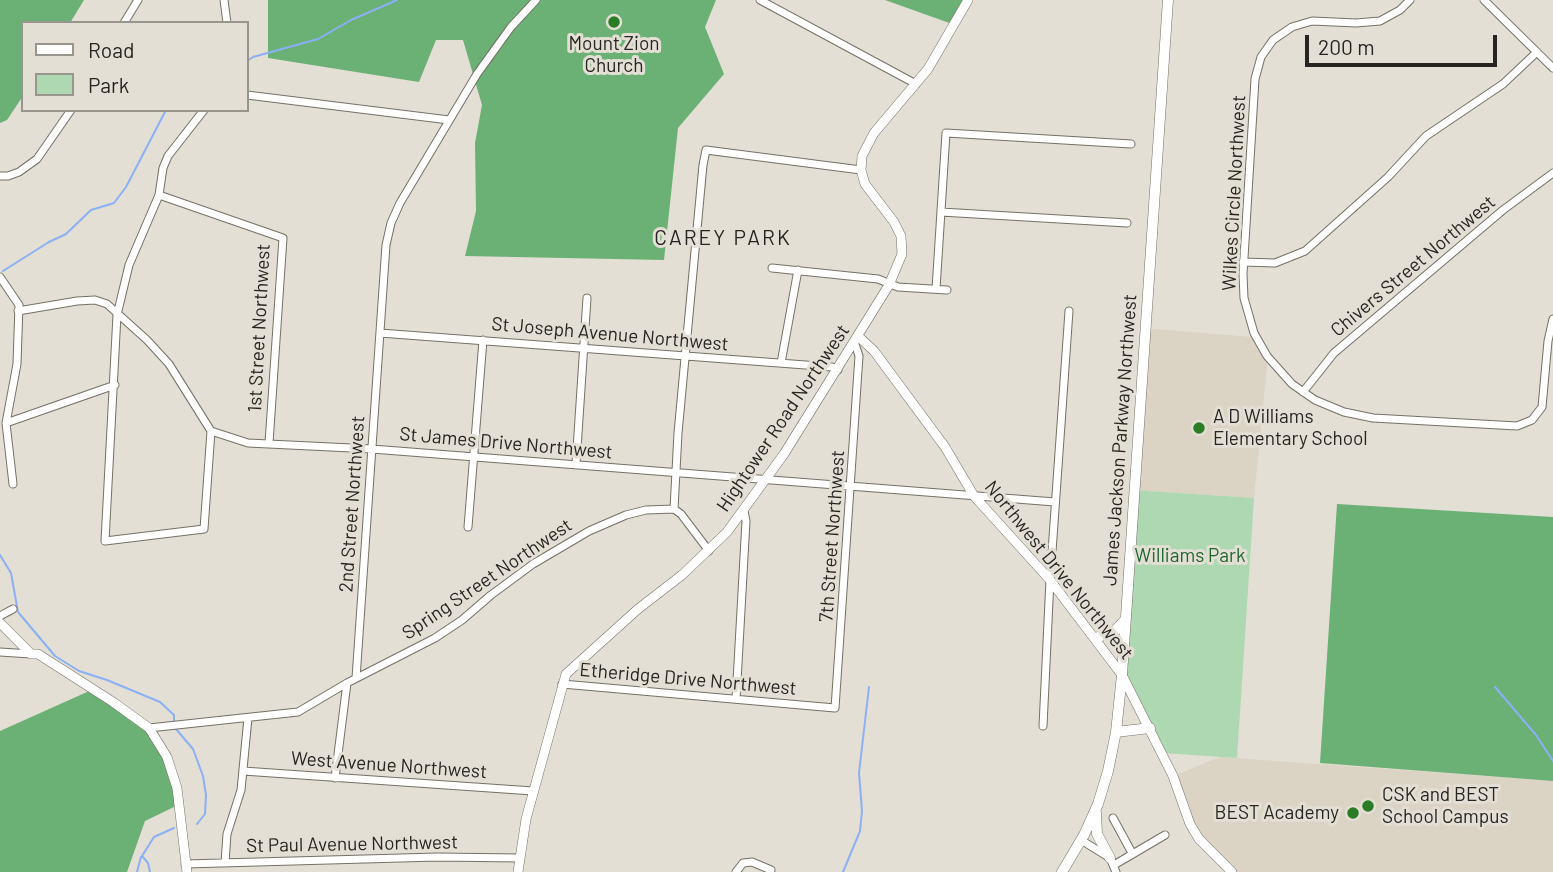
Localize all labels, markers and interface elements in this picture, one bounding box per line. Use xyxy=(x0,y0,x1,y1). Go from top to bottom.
marker: Mount Zion Church xyxy=(606,14,622,30)
legend xyxy=(21,21,248,112)
scale bar xyxy=(1308,21,1500,65)
place label: Mount Zion Church xyxy=(569,33,659,77)
text: 200 m xyxy=(1318,34,1375,59)
text: Road xyxy=(88,37,134,62)
text: Park xyxy=(88,72,129,97)
street label: Wilkes Circle Northwest xyxy=(1217,94,1251,292)
street label: Chivers Street Northwest xyxy=(1326,191,1500,341)
district label: CAREY PARK xyxy=(655,225,791,251)
street label: 1st Street Northwest xyxy=(243,243,275,413)
street label: James Jackson Parkway Northwest xyxy=(1098,293,1142,587)
street label: St Joseph Avenue Northwest xyxy=(491,312,729,356)
street label: Hightower Road Northwest xyxy=(712,320,854,516)
place label: A D Williams Elementary School xyxy=(1213,406,1368,450)
street label: 2nd Street Northwest xyxy=(334,415,370,593)
marker: A D Williams Elementary School xyxy=(1191,420,1207,436)
street label: St James Drive Northwest xyxy=(399,422,613,464)
street label: 7th Street Northwest xyxy=(815,449,849,623)
street label: Northwest Drive Northwest xyxy=(980,476,1138,664)
street label: Spring Street Northwest xyxy=(398,514,576,644)
park label: Williams Park xyxy=(1135,545,1245,567)
street label: Etheridge Drive Northwest xyxy=(579,658,797,700)
street label: West Avenue Northwest xyxy=(290,747,488,783)
place label: CSK and BEST School Campus xyxy=(1382,784,1509,828)
marker: CSK and BEST School Campus xyxy=(1360,798,1376,814)
place label: BEST Academy xyxy=(1215,802,1339,824)
marker: BEST Academy xyxy=(1345,805,1361,821)
street label: St Paul Avenue Northwest xyxy=(246,831,458,857)

